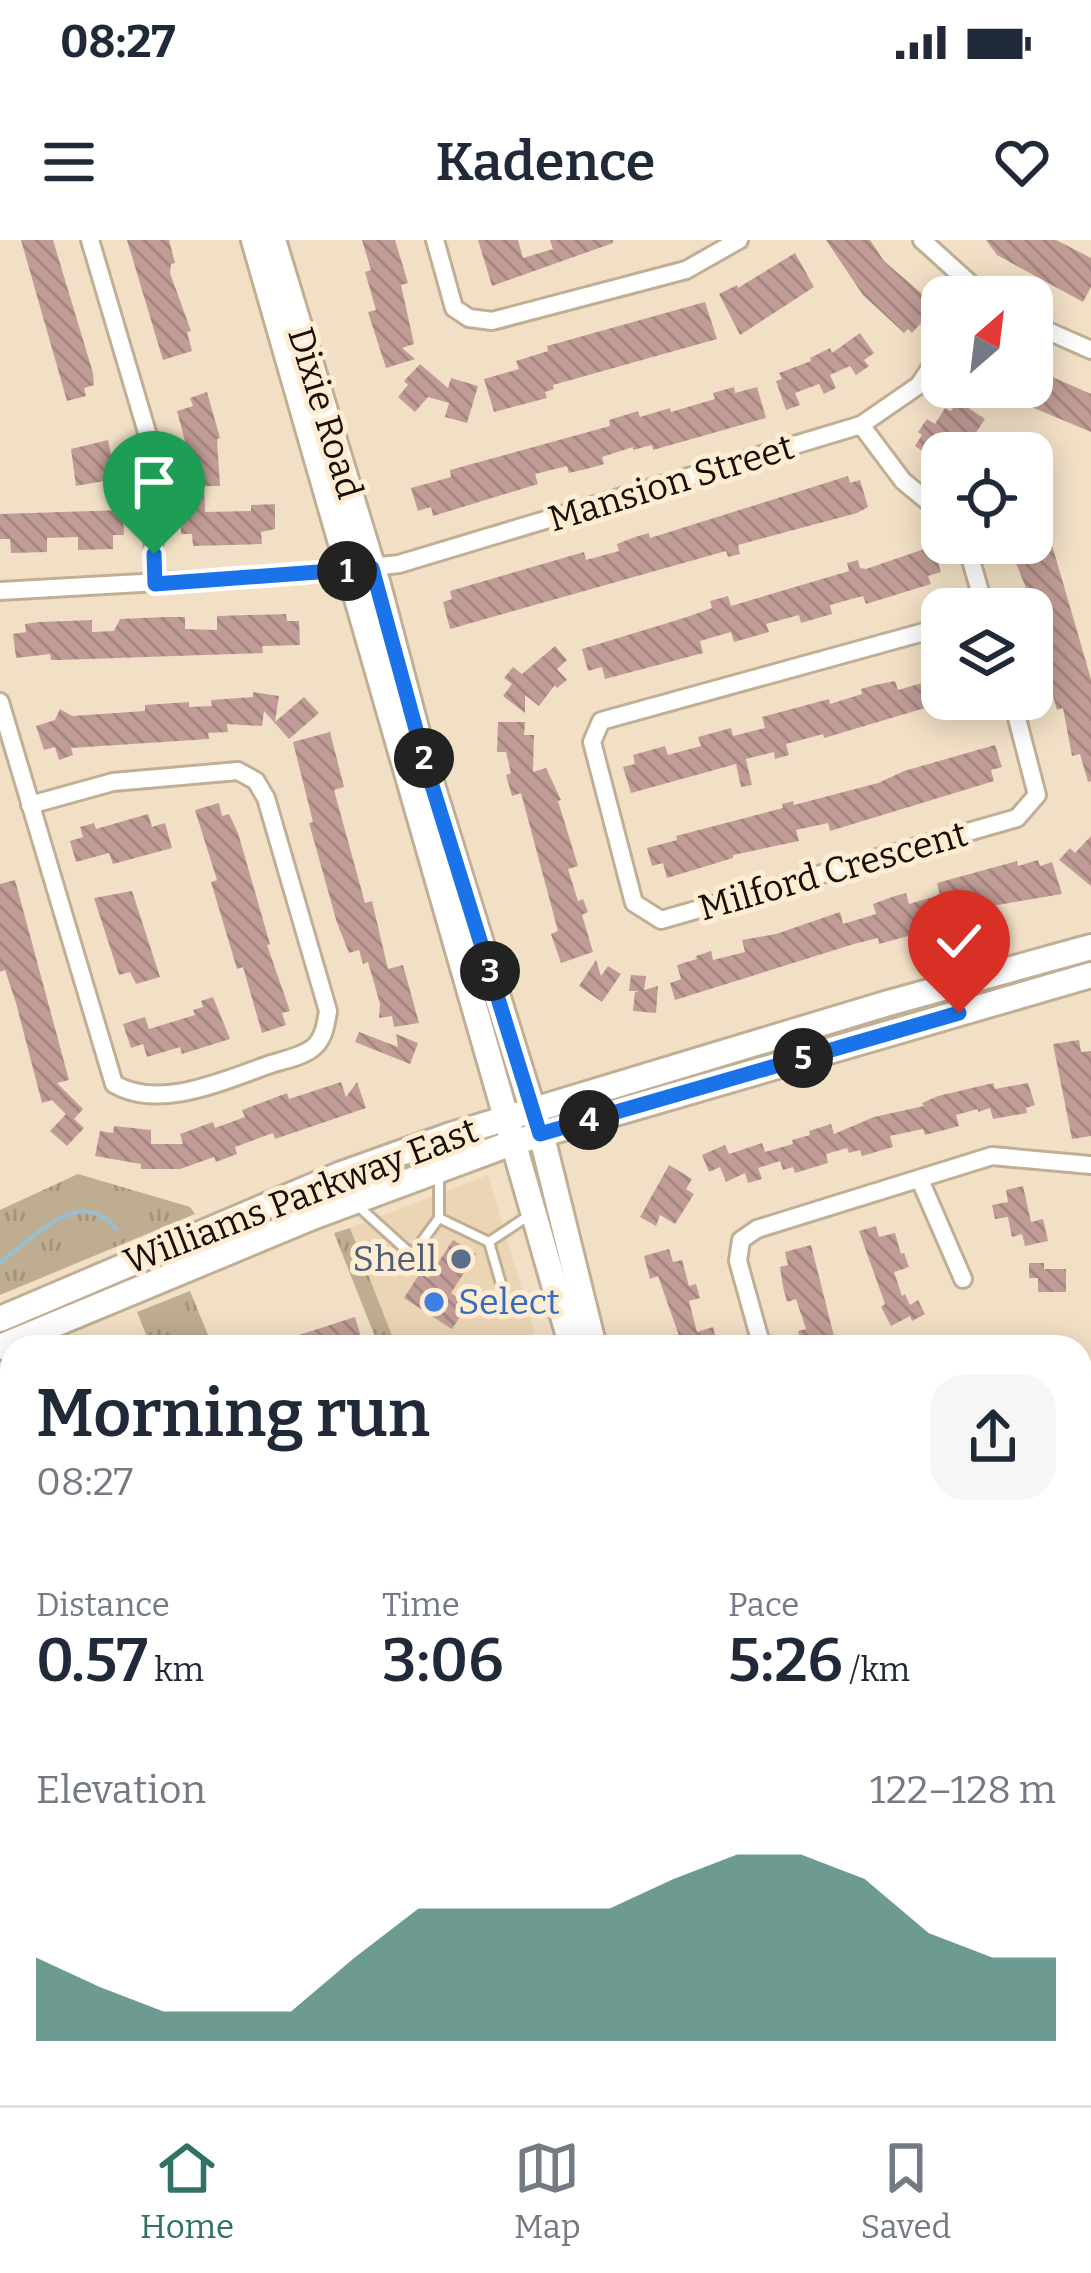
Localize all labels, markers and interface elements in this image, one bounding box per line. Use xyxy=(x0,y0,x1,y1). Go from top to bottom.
text: 08:27 xyxy=(60,15,175,69)
icon: menu xyxy=(36,129,102,195)
icon: heart xyxy=(989,129,1055,195)
text: Kadence xyxy=(436,130,655,194)
north arrow xyxy=(921,276,1053,408)
map controls xyxy=(921,276,1053,720)
street label: Dixie Road xyxy=(278,322,372,504)
street label: Mansion Street xyxy=(543,425,799,541)
pin xyxy=(103,431,205,554)
button: locate xyxy=(921,432,1053,564)
icon: arrive xyxy=(121,449,187,515)
pin: 1 xyxy=(317,541,377,601)
text: 1 xyxy=(340,551,354,591)
button: layers xyxy=(921,588,1053,720)
pin: 2 xyxy=(394,728,454,788)
text: 2 xyxy=(415,738,433,778)
street label: Milford Crescent xyxy=(694,812,972,930)
pin xyxy=(908,890,1010,1013)
icon: check xyxy=(926,908,992,974)
pin: 3 xyxy=(460,941,520,1001)
text: 3 xyxy=(480,951,500,991)
pin: 5 xyxy=(773,1028,833,1088)
text: 5 xyxy=(794,1038,812,1078)
pin: 4 xyxy=(559,1090,619,1150)
text: 4 xyxy=(579,1100,599,1140)
street label: Williams Parkway East xyxy=(118,1108,484,1284)
place label: Shell xyxy=(353,1237,437,1281)
marker: Shell xyxy=(448,1246,474,1272)
place label: Select xyxy=(458,1280,560,1324)
marker: Select xyxy=(421,1289,447,1315)
text: Morning run xyxy=(36,1374,430,1453)
button: share xyxy=(930,1374,1056,1500)
text: 08:27 xyxy=(36,1459,133,1505)
text: Distance xyxy=(36,1585,170,1625)
text: Time xyxy=(382,1585,460,1625)
text: Pace xyxy=(728,1585,799,1625)
text: 0.57 xyxy=(36,1625,148,1697)
text: 3:06 xyxy=(382,1625,504,1697)
text: 5:26 xyxy=(728,1625,843,1697)
text: km xyxy=(148,1650,204,1690)
text: /km xyxy=(843,1650,910,1690)
text: Elevation xyxy=(36,1767,206,1813)
text: 122–128 m xyxy=(870,1767,1056,1813)
tab: Home xyxy=(140,2135,234,2247)
tab: Map xyxy=(514,2135,581,2247)
tab: Saved xyxy=(860,2135,951,2247)

